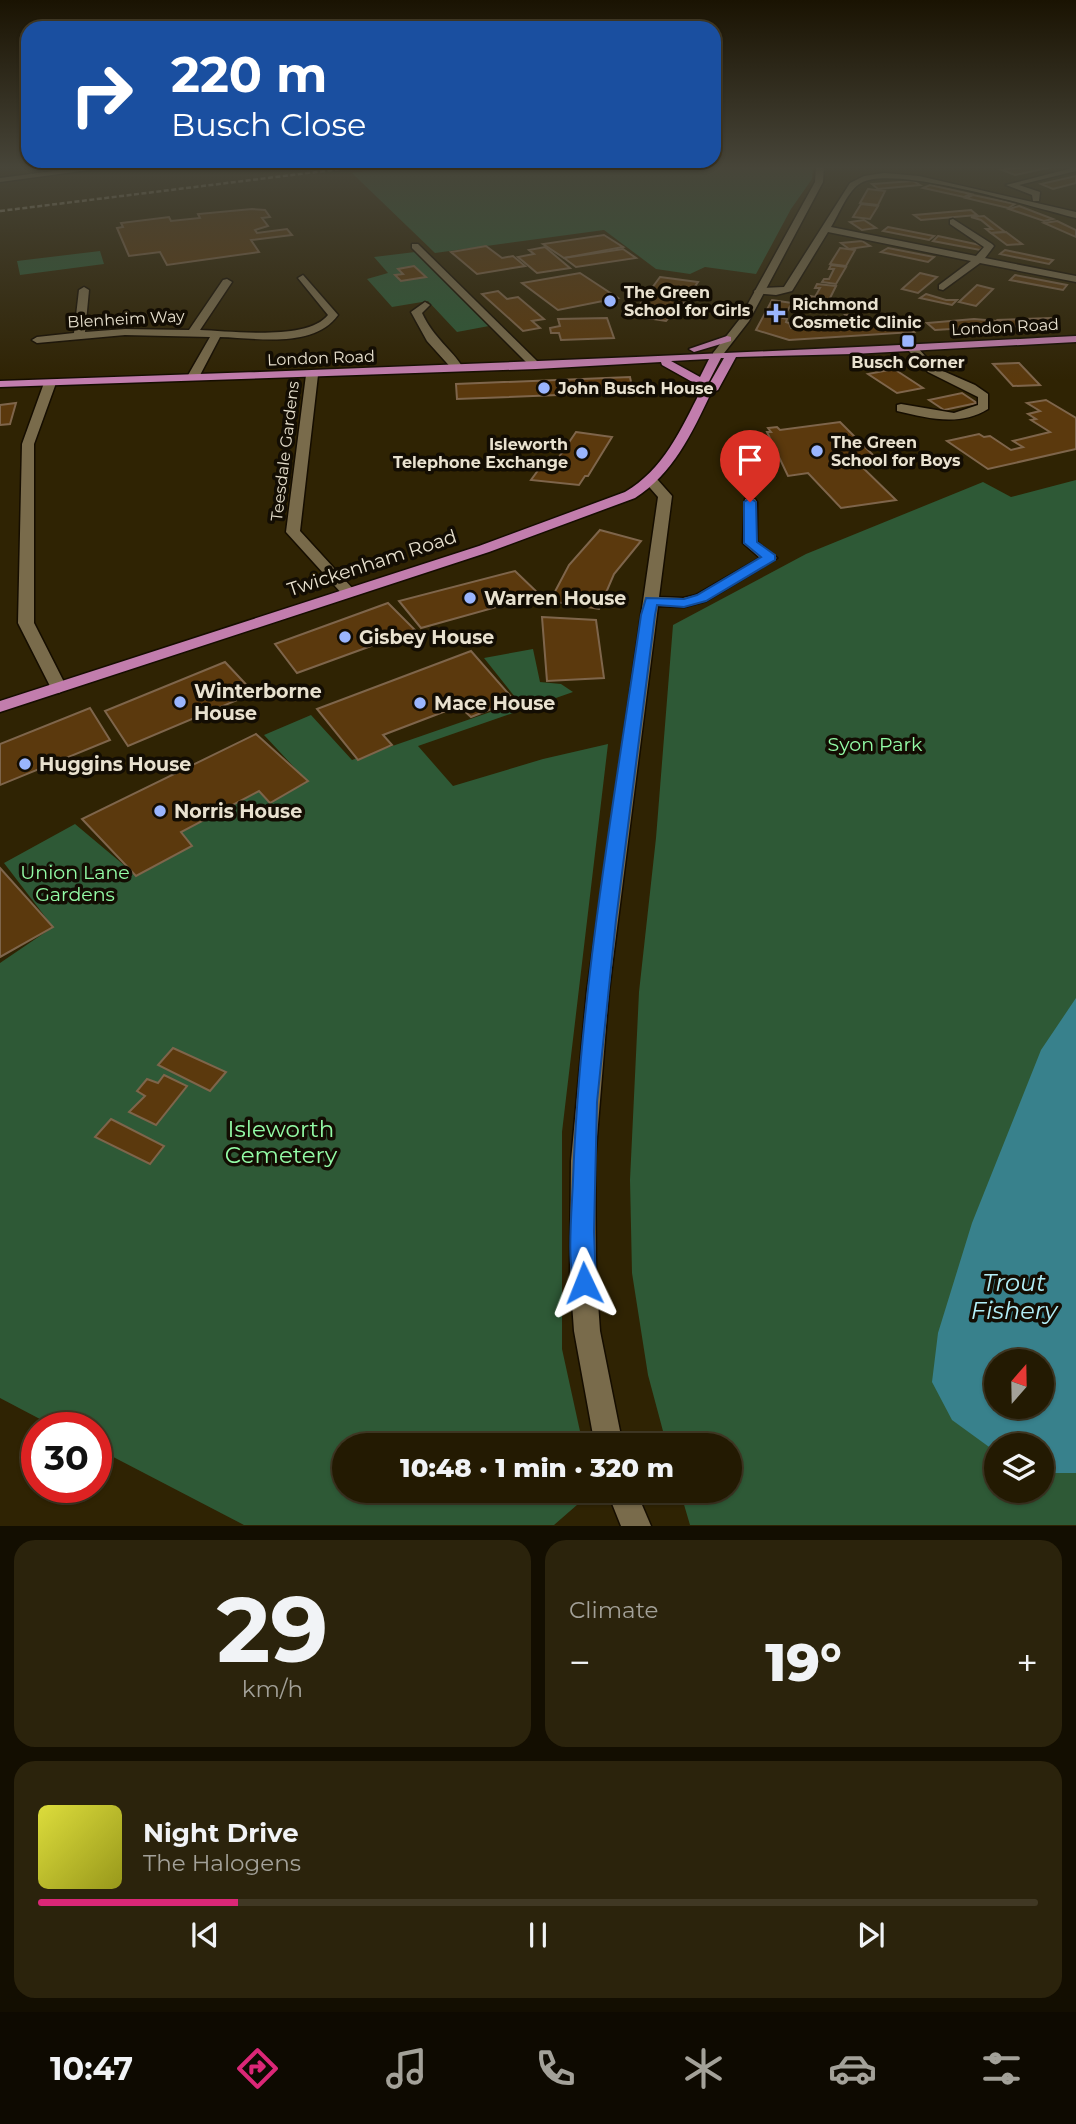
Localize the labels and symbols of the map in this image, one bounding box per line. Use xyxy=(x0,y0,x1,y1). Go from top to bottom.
place label: The Green School for Girls xyxy=(624,283,751,320)
marker: The Green School for Girls xyxy=(602,293,618,309)
place label: Richmond Cosmetic Clinic xyxy=(792,295,922,332)
marker: Richmond Cosmetic Clinic xyxy=(766,303,786,323)
street label: Blenheim Way xyxy=(67,306,185,332)
street label: London Road xyxy=(951,315,1059,339)
marker: Busch Corner xyxy=(900,333,916,349)
street label: London Road xyxy=(267,347,375,369)
place label: Busch Corner xyxy=(851,353,965,372)
place label: John Busch House xyxy=(557,379,713,398)
street label: Teesdale Gardens xyxy=(267,380,303,522)
marker: John Busch House xyxy=(536,380,552,396)
pin xyxy=(720,430,780,502)
place label: The Green School for Boys xyxy=(831,433,961,470)
place label: Isleworth Telephone Exchange xyxy=(393,435,568,472)
marker: The Green School for Boys xyxy=(809,443,825,459)
marker: Isleworth Telephone Exchange xyxy=(574,445,590,461)
street label: Twickenham Road xyxy=(284,525,460,601)
place label: Warren House xyxy=(484,587,626,610)
marker: Warren House xyxy=(462,590,478,606)
place label: Gisbey House xyxy=(359,626,494,649)
marker: Gisbey House xyxy=(337,629,353,645)
place label: Winterborne House xyxy=(194,680,322,725)
place label: Mace House xyxy=(434,692,555,715)
marker: Winterborne House xyxy=(172,694,188,710)
marker: Mace House xyxy=(412,695,428,711)
park label: Syon Park xyxy=(828,733,923,756)
place label: Huggins House xyxy=(39,753,191,776)
marker: Huggins House xyxy=(17,756,33,772)
place label: Norris House xyxy=(174,800,302,823)
marker: Norris House xyxy=(152,803,168,819)
park label: Union Lane Gardens xyxy=(20,861,130,906)
park label: Isleworth Cemetery xyxy=(225,1115,338,1169)
position arrow xyxy=(547,1246,621,1320)
water label: Trout Fishery xyxy=(971,1268,1059,1325)
north arrow xyxy=(984,1349,1054,1419)
speed limit sign: 30 xyxy=(21,1412,112,1503)

